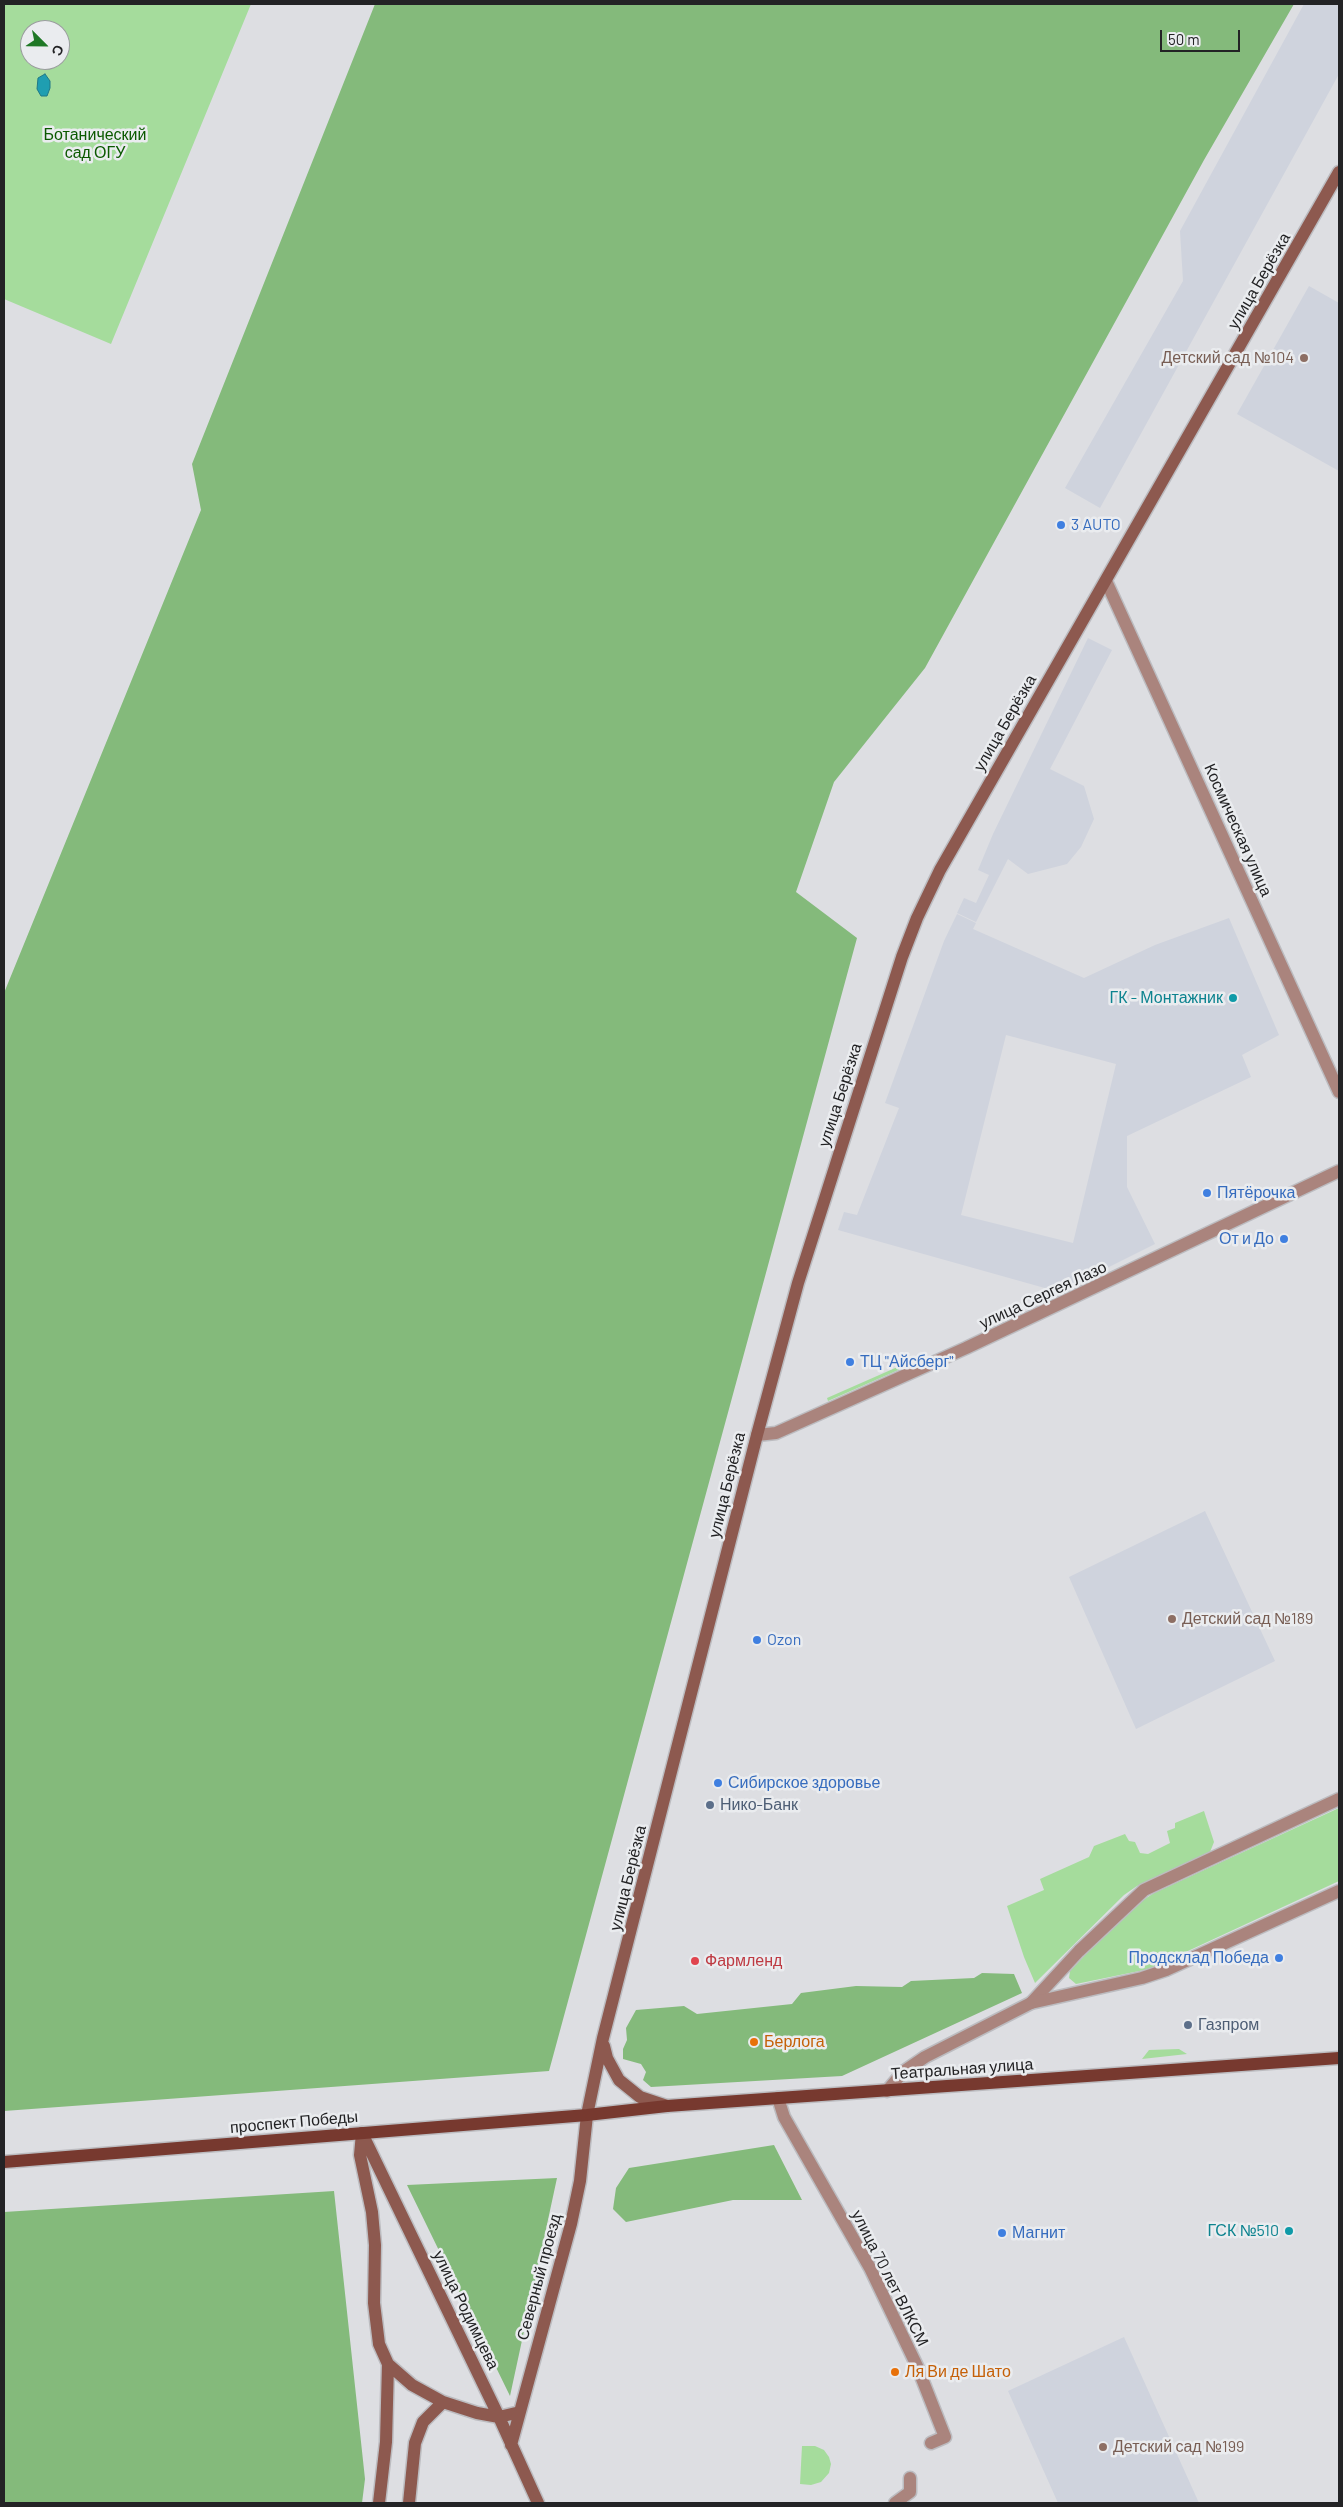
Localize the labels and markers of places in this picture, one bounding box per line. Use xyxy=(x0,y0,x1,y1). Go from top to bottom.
place label: Детский сад №104 xyxy=(1162,348,1294,368)
marker: Детский сад №104 xyxy=(1298,352,1310,364)
place label: 3 AUTO xyxy=(1071,515,1121,535)
marker: 3 AUTO xyxy=(1055,519,1067,531)
place label: ГК - Монтажник xyxy=(1110,988,1223,1008)
marker: ГК - Монтажник xyxy=(1227,992,1239,1004)
place label: Пятёрочка xyxy=(1217,1183,1295,1203)
marker: Пятёрочка xyxy=(1201,1187,1213,1199)
place label: От и До xyxy=(1219,1229,1274,1249)
marker: От и До xyxy=(1278,1233,1290,1245)
place label: ТЦ "Айсберг" xyxy=(860,1352,953,1372)
marker: ТЦ "Айсберг" xyxy=(844,1356,856,1368)
place label: Детский сад №189 xyxy=(1182,1609,1313,1629)
marker: Детский сад №189 xyxy=(1166,1613,1178,1625)
place label: Ozon xyxy=(767,1630,801,1650)
marker: Ozon xyxy=(751,1634,763,1646)
place label: Сибирское здоровье xyxy=(728,1773,880,1793)
marker: Сибирское здоровье xyxy=(712,1777,724,1789)
place label: Нико-Банк xyxy=(720,1795,798,1815)
marker: Нико-Банк xyxy=(704,1799,716,1811)
place label: Продсклад Победа xyxy=(1129,1948,1269,1968)
place label: Фармленд xyxy=(705,1951,782,1971)
marker: Продсклад Победа xyxy=(1273,1952,1285,1964)
marker: Фармленд xyxy=(689,1955,701,1967)
place label: Газпром xyxy=(1198,2015,1259,2035)
marker: Газпром xyxy=(1182,2019,1194,2031)
place label: Берлога xyxy=(764,2032,825,2052)
marker: Берлога xyxy=(748,2036,760,2048)
place label: ГСК №510 xyxy=(1207,2221,1279,2241)
place label: Магнит xyxy=(1012,2223,1065,2243)
marker: ГСК №510 xyxy=(1283,2225,1295,2237)
marker: Магнит xyxy=(996,2227,1008,2239)
place label: Ля Ви де Шато xyxy=(905,2362,1011,2382)
marker: Ля Ви де Шато xyxy=(889,2366,901,2378)
place label: Детский сад №199 xyxy=(1113,2437,1244,2457)
marker: Детский сад №199 xyxy=(1097,2441,1109,2453)

